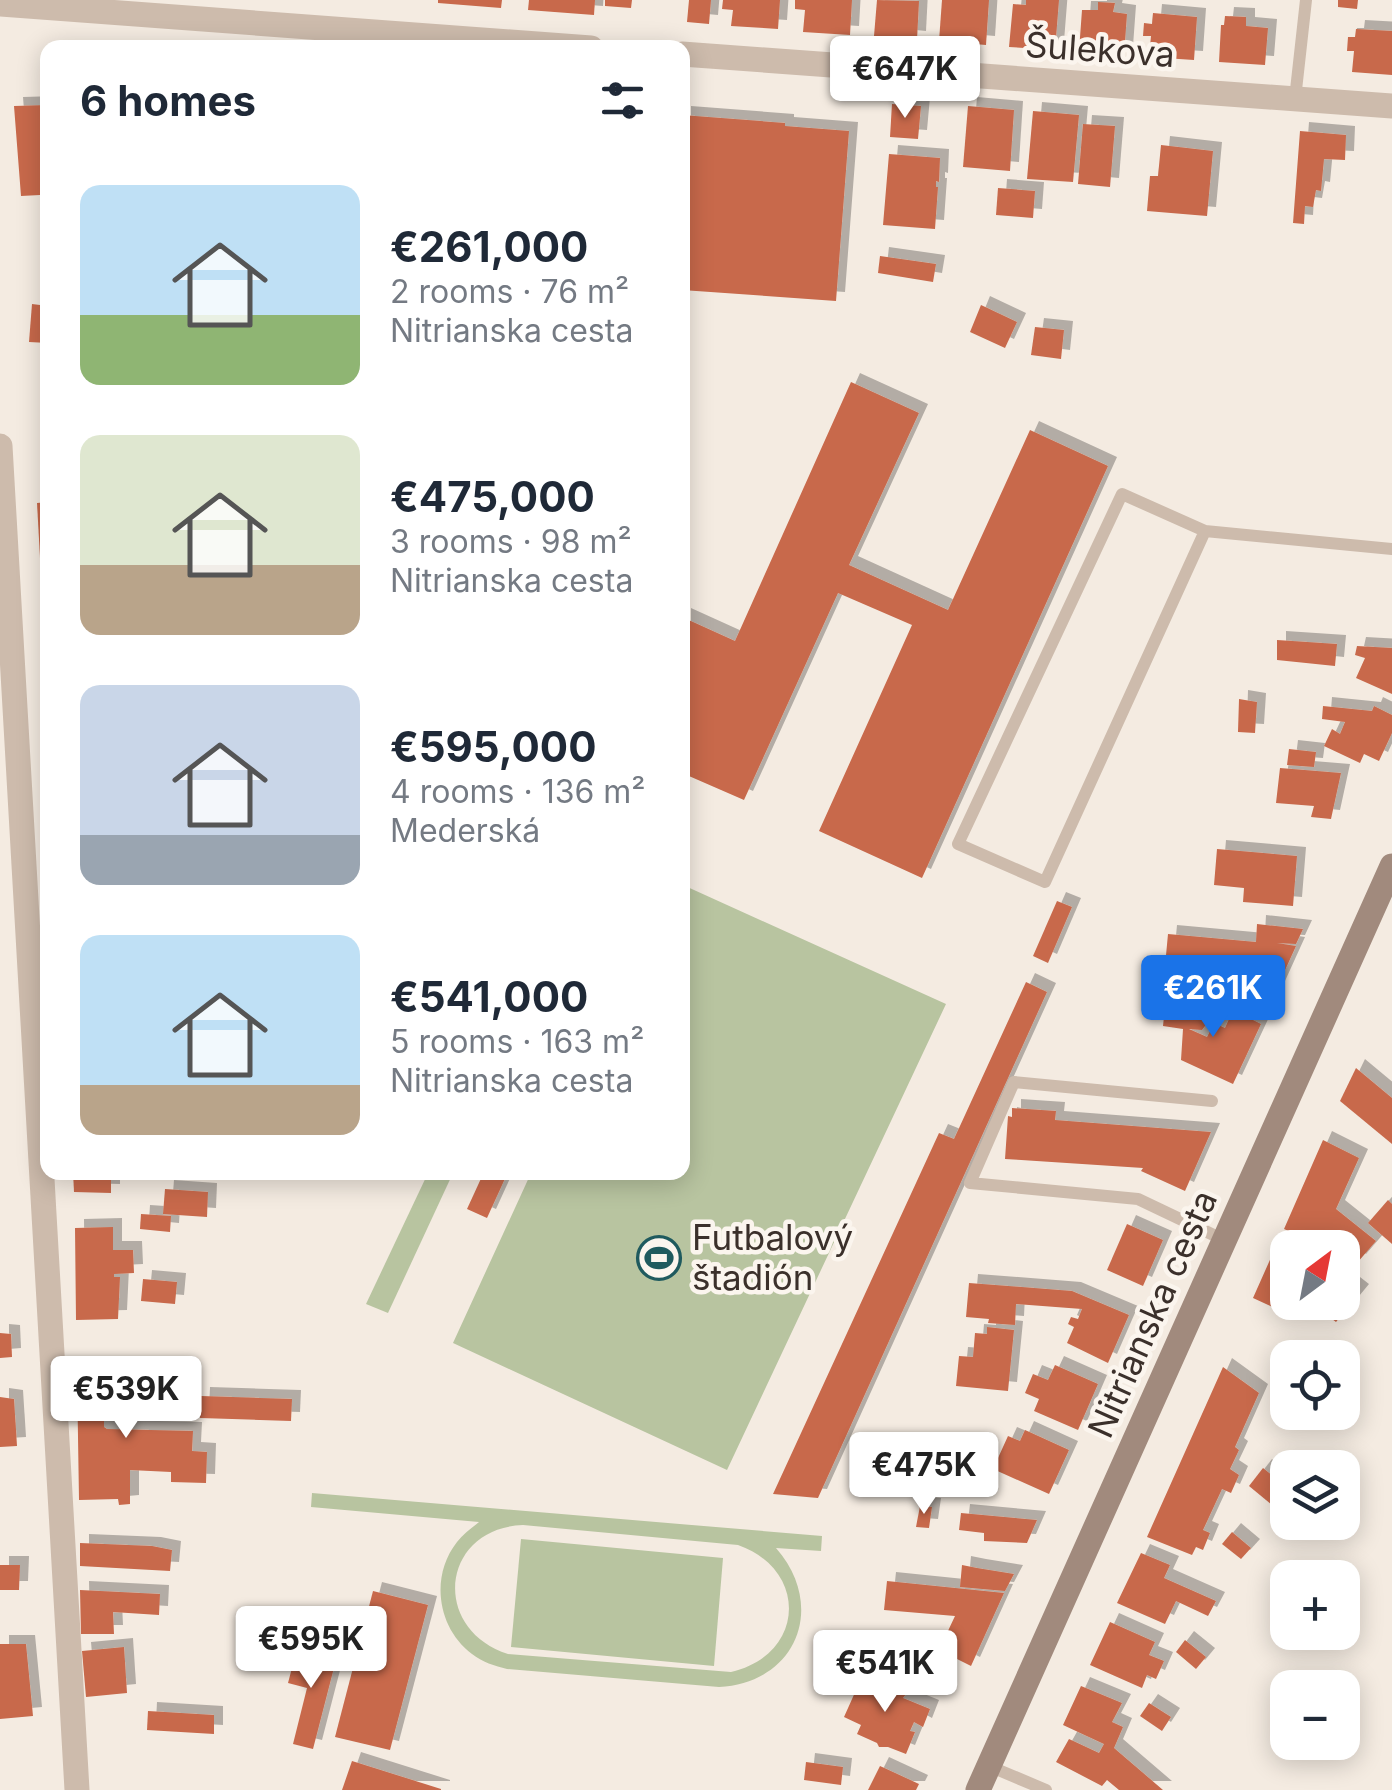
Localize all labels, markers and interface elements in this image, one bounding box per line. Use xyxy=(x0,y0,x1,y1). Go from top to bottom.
street label: Šulekova xyxy=(1024,23,1176,75)
pin: €647K xyxy=(835,36,975,121)
text: €647K xyxy=(852,49,958,88)
icon: filters xyxy=(595,73,650,128)
text: 6 homes xyxy=(80,75,256,126)
text: €261,000 xyxy=(390,221,588,272)
icon: home xyxy=(160,225,280,345)
text: 2 rooms · 76 m² xyxy=(390,272,629,311)
text: Nitrianska cesta xyxy=(390,311,633,350)
text: €475,000 xyxy=(390,471,595,522)
icon: home xyxy=(160,475,280,595)
text: 3 rooms · 98 m² xyxy=(390,522,632,561)
text: Nitrianska cesta xyxy=(390,561,633,600)
text: €595,000 xyxy=(390,721,597,772)
icon: home xyxy=(160,725,280,845)
text: 4 rooms · 136 m² xyxy=(390,772,646,811)
text: Mederská xyxy=(390,811,540,850)
pin: €261K xyxy=(1143,955,1283,1040)
text: €261K xyxy=(1163,968,1263,1007)
text: €541,000 xyxy=(390,971,588,1022)
icon: home xyxy=(160,975,280,1095)
text: 5 rooms · 163 m² xyxy=(390,1022,644,1061)
text: Nitrianska cesta xyxy=(390,1061,633,1100)
street label: Nitrianska cesta xyxy=(1079,1183,1225,1444)
place label: Futbalový štadión xyxy=(692,1216,853,1298)
north arrow xyxy=(1270,1230,1360,1320)
map controls xyxy=(1270,1230,1360,1760)
sports icon: Futbalový štadión xyxy=(636,1235,682,1281)
button: locate xyxy=(1270,1340,1360,1430)
pin: €539K xyxy=(56,1356,196,1441)
text: €539K xyxy=(73,1369,179,1408)
pin: €475K xyxy=(854,1432,994,1517)
text: €475K xyxy=(871,1445,977,1484)
button: layers xyxy=(1270,1450,1360,1540)
button: + xyxy=(1270,1560,1360,1650)
pin: €595K xyxy=(241,1606,381,1691)
text: €595K xyxy=(258,1619,364,1658)
pin: €541K xyxy=(815,1630,955,1715)
text: €541K xyxy=(835,1643,935,1682)
button: − xyxy=(1270,1670,1360,1760)

